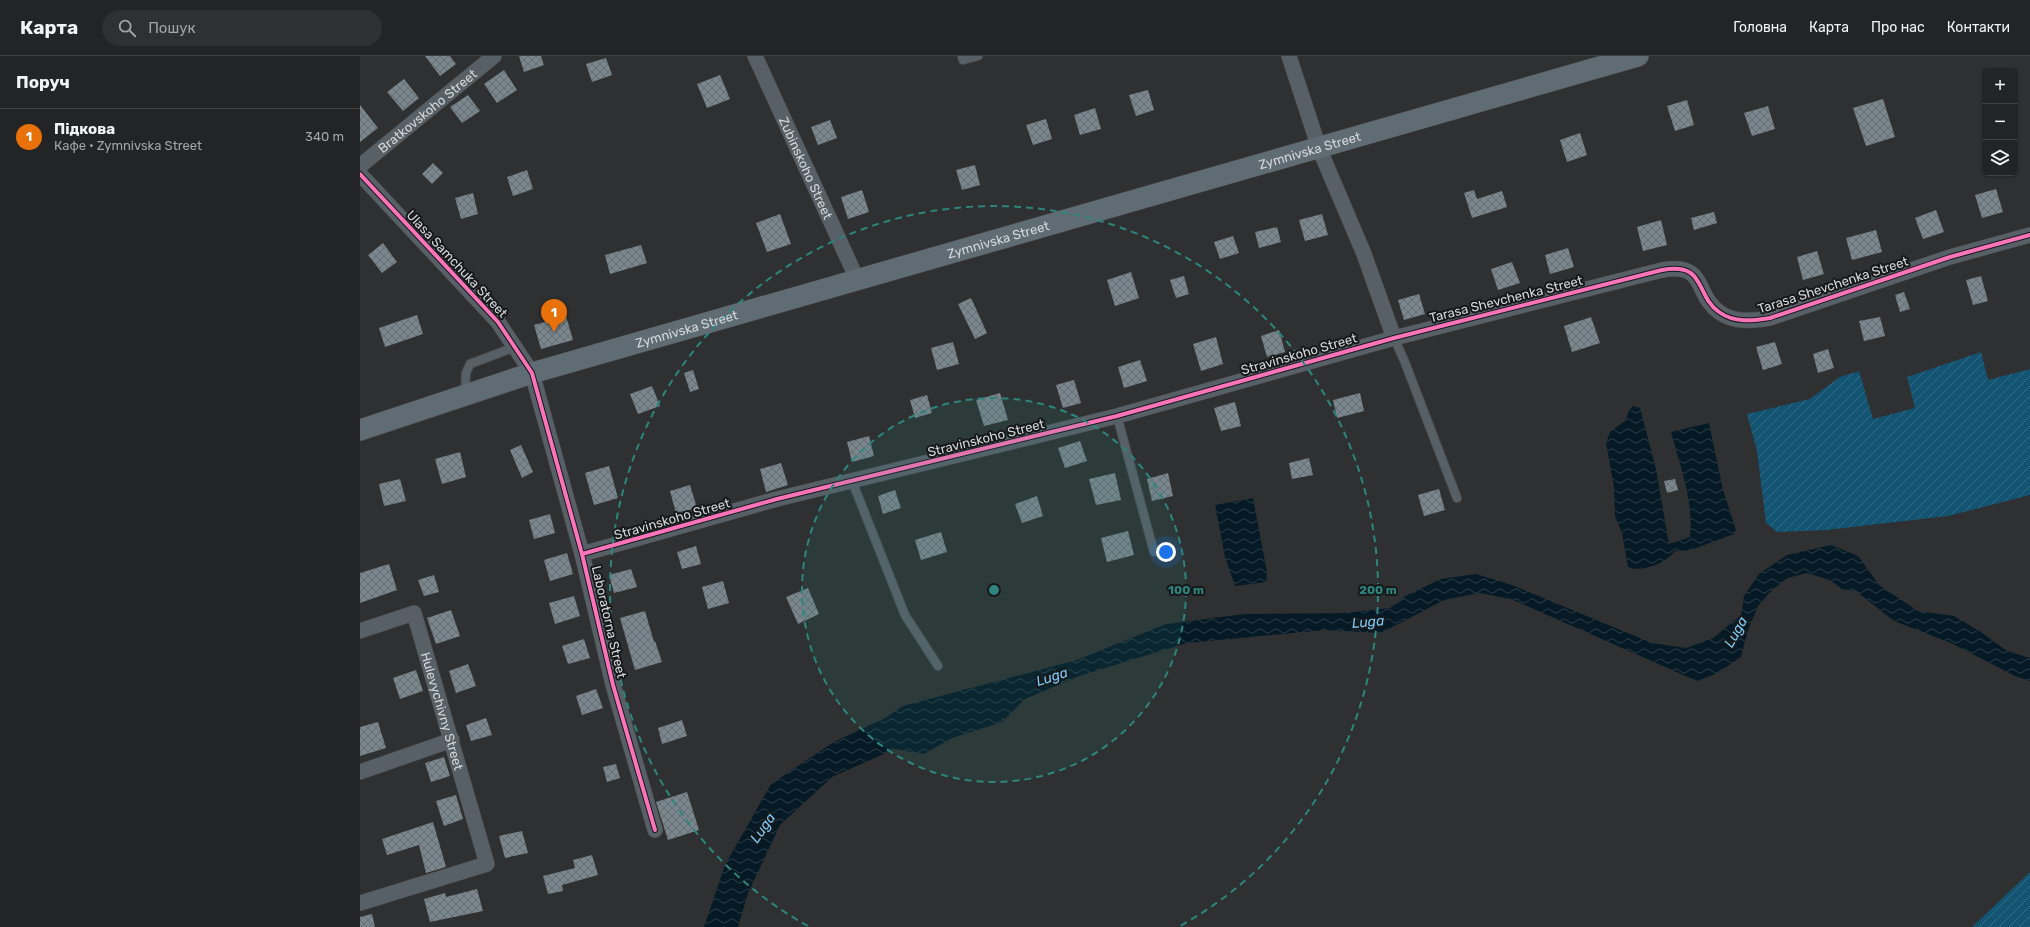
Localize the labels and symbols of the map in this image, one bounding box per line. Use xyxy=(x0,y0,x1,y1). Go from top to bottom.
street label: Bratkovskoho Street xyxy=(375,66,480,156)
street label: Zubinskoho Street xyxy=(776,114,836,221)
street label: Zymnivska Street xyxy=(1257,128,1362,172)
street label: Ulasa Samchuka Street xyxy=(404,207,510,321)
street label: Zymnivska Street xyxy=(945,218,1051,261)
street label: Tarasa Shevchenka Street xyxy=(1756,254,1910,316)
street label: Tarasa Shevchenka Street xyxy=(1428,273,1584,325)
pin: 1 xyxy=(541,299,567,332)
street label: Zymnivska Street xyxy=(634,307,739,350)
street label: Stravinskoho Street xyxy=(1239,330,1359,378)
street label: Stravinskoho Street xyxy=(926,416,1046,460)
street label: Stravinskoho Street xyxy=(612,495,732,543)
your location xyxy=(1156,542,1176,562)
street label: Laboratorna Street xyxy=(589,564,629,680)
centre of rings xyxy=(987,583,1001,597)
text: 100 m xyxy=(1168,583,1204,597)
text: 200 m xyxy=(1359,583,1397,597)
water label: Luga xyxy=(1351,612,1385,632)
water label: Luga xyxy=(1721,614,1751,650)
street label: Hulevychivny Street xyxy=(418,650,467,772)
water label: Luga xyxy=(1034,664,1070,690)
water label: Luga xyxy=(747,810,779,846)

